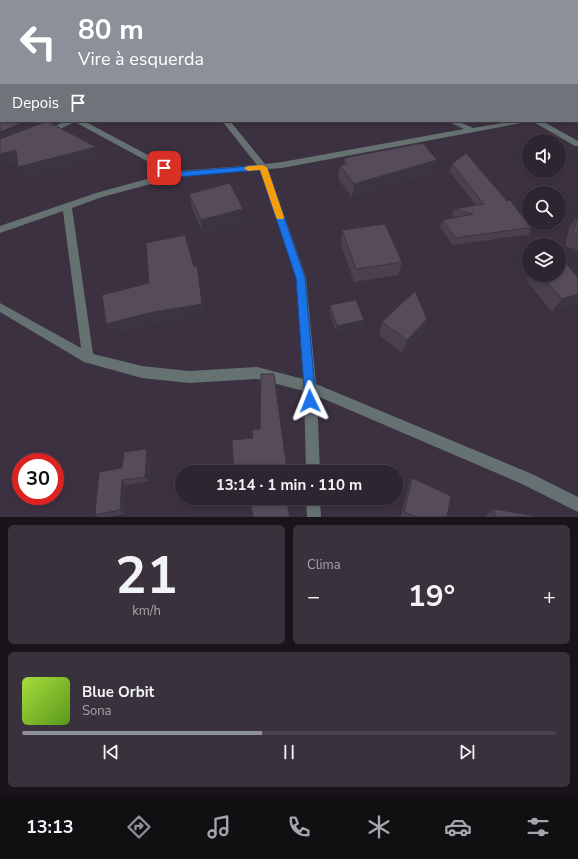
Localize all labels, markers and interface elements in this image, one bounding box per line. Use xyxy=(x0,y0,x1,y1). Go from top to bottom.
text: 80 m xyxy=(78,11,144,49)
icon: left xyxy=(12,16,64,68)
text: Vire à esquerda xyxy=(78,47,204,71)
icon: arrive xyxy=(67,92,89,114)
text: Depois xyxy=(12,93,59,113)
map controls xyxy=(522,134,566,282)
button: sound xyxy=(522,134,566,178)
pin xyxy=(147,151,181,185)
icon: arrive xyxy=(153,157,175,179)
button: search xyxy=(522,186,566,230)
button: layers xyxy=(522,238,566,282)
position arrow xyxy=(289,380,331,422)
speed limit sign: 30 xyxy=(12,453,64,505)
text: 13:14 · 1 min · 110 m xyxy=(216,475,362,495)
text: 21 xyxy=(115,540,178,611)
text: Clima xyxy=(307,556,341,574)
text: 19° xyxy=(408,576,455,617)
text: − xyxy=(307,582,320,612)
text: + xyxy=(543,582,556,612)
text: km/h xyxy=(132,602,161,620)
text: Blue Orbit xyxy=(82,682,154,702)
text: Sona xyxy=(82,702,112,720)
icon: previous xyxy=(100,741,122,763)
icon: pause xyxy=(278,741,300,763)
icon: next xyxy=(456,741,478,763)
icon: directions xyxy=(125,813,153,841)
icon: music xyxy=(205,813,233,841)
icon: phone xyxy=(285,813,313,841)
icon: climate xyxy=(365,813,393,841)
icon: car xyxy=(444,813,472,841)
icon: filters xyxy=(524,813,552,841)
text: 13:13 xyxy=(26,815,74,839)

